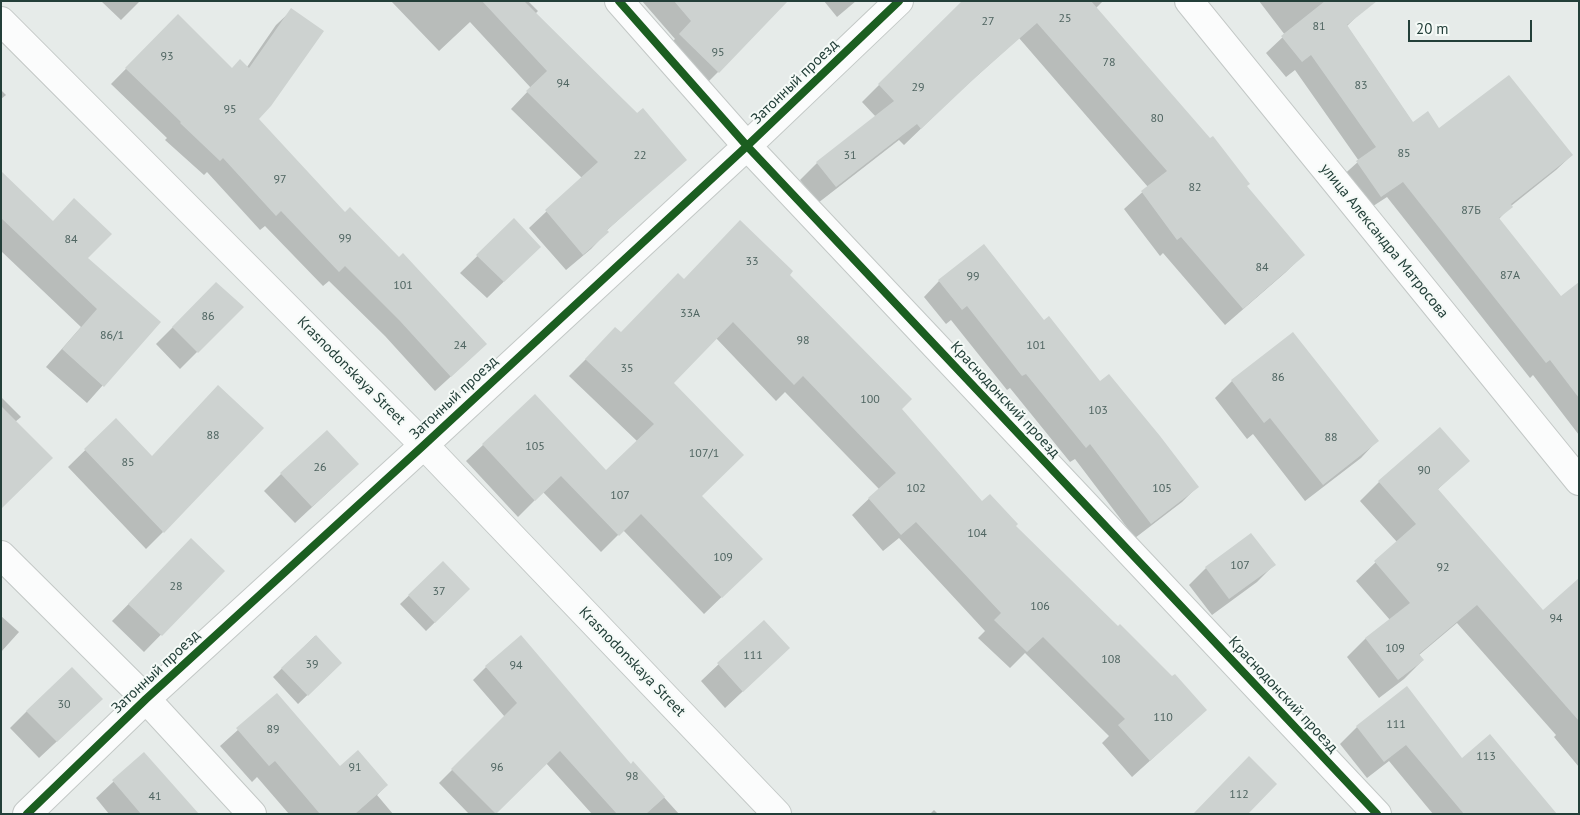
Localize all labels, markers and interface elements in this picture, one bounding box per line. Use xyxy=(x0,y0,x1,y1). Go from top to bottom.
scale bar xyxy=(1410,10,1534,42)
house number: 25 xyxy=(1058,12,1072,26)
house number: 27 xyxy=(981,15,995,29)
text: 20 m xyxy=(1416,19,1449,38)
house number: 81 xyxy=(1312,20,1326,34)
street label: Затонный проезд xyxy=(748,36,842,128)
house number: 95 xyxy=(711,46,725,60)
house number: 93 xyxy=(160,50,174,64)
house number: 78 xyxy=(1102,56,1116,70)
house number: 94 xyxy=(556,77,570,91)
house number: 83 xyxy=(1354,79,1368,93)
house number: 29 xyxy=(911,81,925,95)
house number: 95 xyxy=(223,103,237,117)
house number: 80 xyxy=(1150,112,1164,126)
house number: 85 xyxy=(1397,147,1411,161)
house number: 22 xyxy=(633,149,647,163)
house number: 31 xyxy=(843,149,857,163)
street label: улица Александра Матросова xyxy=(1316,160,1452,322)
house number: 97 xyxy=(273,173,287,187)
house number: 82 xyxy=(1188,181,1202,195)
house number: 87Б xyxy=(1461,204,1481,218)
house number: 99 xyxy=(338,232,352,246)
house number: 84 xyxy=(64,233,78,247)
house number: 33 xyxy=(745,255,759,269)
house number: 84 xyxy=(1255,261,1269,275)
house number: 87А xyxy=(1500,269,1520,283)
house number: 99 xyxy=(966,270,980,284)
house number: 101 xyxy=(393,279,413,293)
house number: 33А xyxy=(680,307,700,321)
house number: 86 xyxy=(201,310,215,324)
street label: Krasnodonskaya Street xyxy=(293,313,409,429)
house number: 86/1 xyxy=(100,329,124,343)
house number: 98 xyxy=(796,334,810,348)
street label: Краснодонский проезд xyxy=(946,338,1064,462)
house number: 24 xyxy=(453,339,467,353)
house number: 101 xyxy=(1026,339,1046,353)
street label: Затонный проезд xyxy=(406,352,502,444)
house number: 35 xyxy=(620,362,634,376)
house number: 86 xyxy=(1271,371,1285,385)
house number: 100 xyxy=(860,393,880,407)
house number: 103 xyxy=(1088,404,1108,418)
house number: 88 xyxy=(206,429,220,443)
house number: 88 xyxy=(1324,431,1338,445)
house number: 105 xyxy=(525,440,545,454)
house number: 107/1 xyxy=(689,447,719,461)
house number: 85 xyxy=(121,456,135,470)
house number: 26 xyxy=(313,461,327,475)
house number: 90 xyxy=(1417,464,1431,478)
house number: 102 xyxy=(906,482,926,496)
house number: 105 xyxy=(1152,482,1172,496)
house number: 107 xyxy=(610,489,630,503)
house number: 104 xyxy=(967,527,987,541)
house number: 109 xyxy=(713,551,733,565)
house number: 107 xyxy=(1230,559,1250,573)
house number: 92 xyxy=(1436,561,1450,575)
house number: 28 xyxy=(169,580,183,594)
house number: 37 xyxy=(432,585,446,599)
house number: 106 xyxy=(1030,600,1050,614)
street label: Krasnodonskaya Street xyxy=(575,603,689,721)
house number: 94 xyxy=(1549,612,1563,626)
street label: Затонный проезд xyxy=(108,626,204,718)
street label: Краснодонский проезд xyxy=(1224,633,1342,757)
house number: 109 xyxy=(1385,642,1405,656)
house number: 111 xyxy=(743,649,763,663)
house number: 108 xyxy=(1101,653,1121,667)
house number: 39 xyxy=(305,658,319,672)
house number: 94 xyxy=(509,659,523,673)
house number: 30 xyxy=(57,698,71,712)
house number: 110 xyxy=(1153,711,1173,725)
house number: 111 xyxy=(1386,718,1406,732)
house number: 89 xyxy=(266,723,280,737)
house number: 113 xyxy=(1476,750,1496,764)
house number: 91 xyxy=(348,761,362,775)
house number: 96 xyxy=(490,761,504,775)
house number: 98 xyxy=(625,770,639,784)
house number: 112 xyxy=(1229,788,1249,802)
house number: 41 xyxy=(148,790,162,804)

